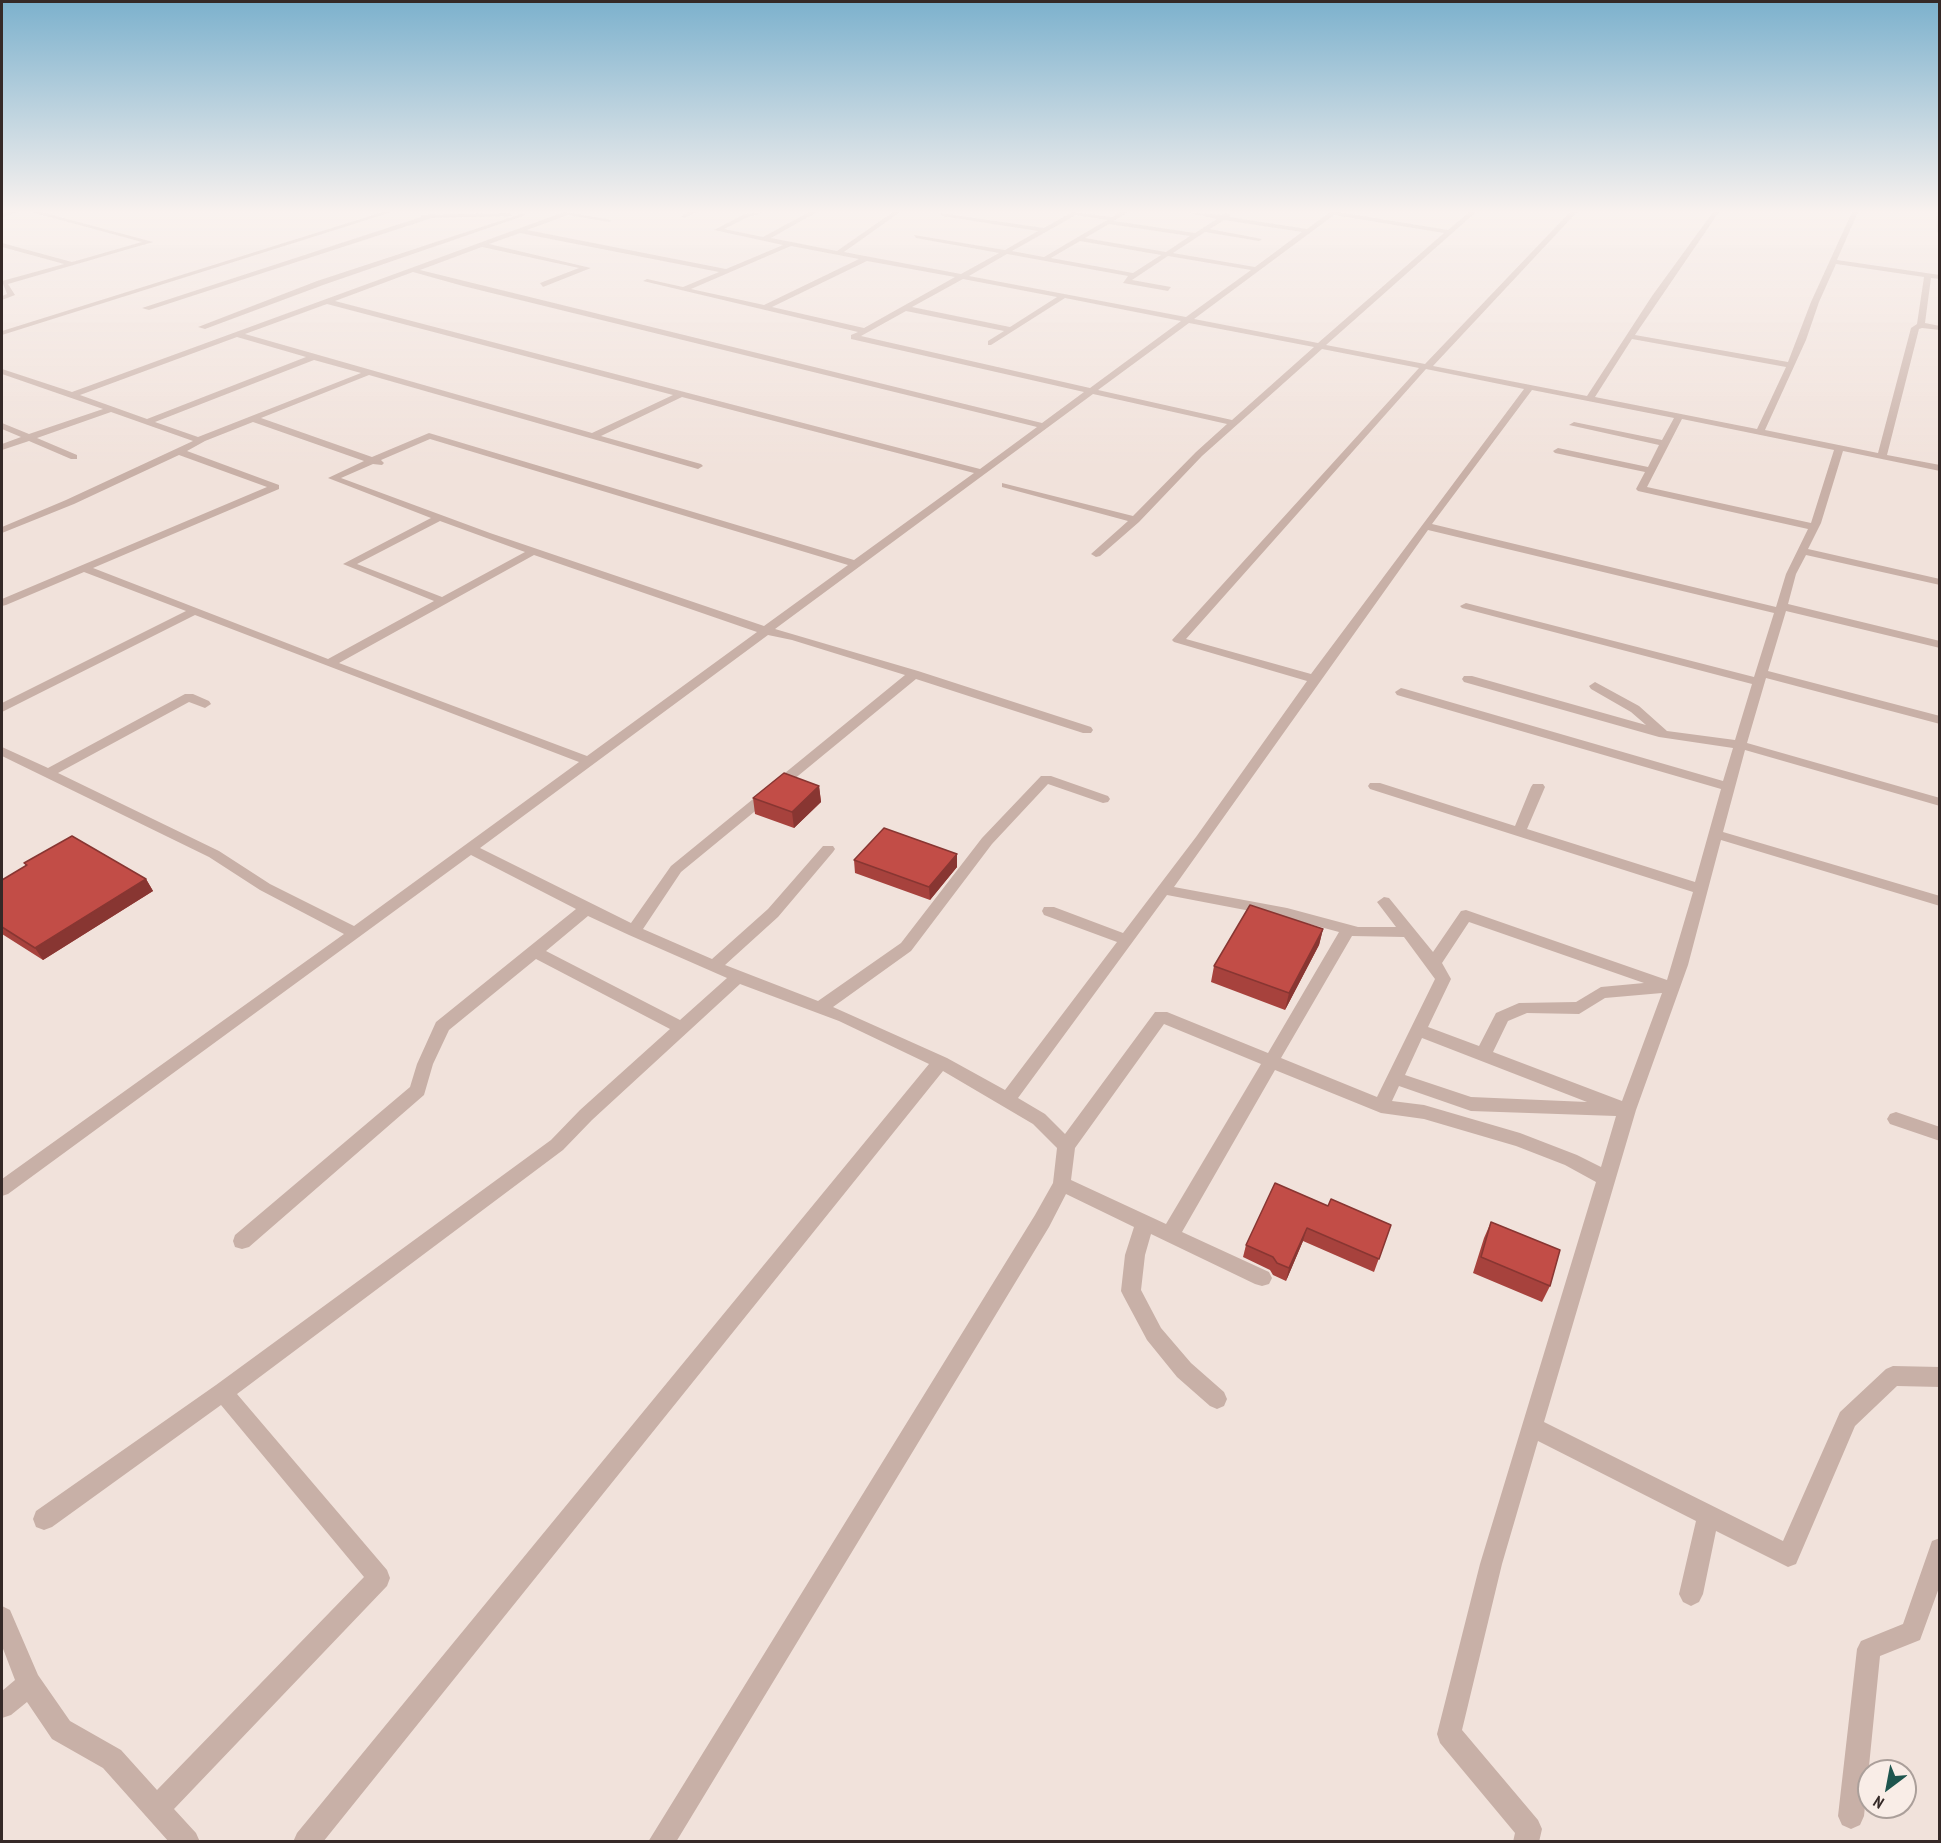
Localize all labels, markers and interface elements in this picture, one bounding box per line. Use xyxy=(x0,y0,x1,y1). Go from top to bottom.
north arrow xyxy=(1857,1759,1917,1819)
text: N xyxy=(1870,1792,1887,1813)

